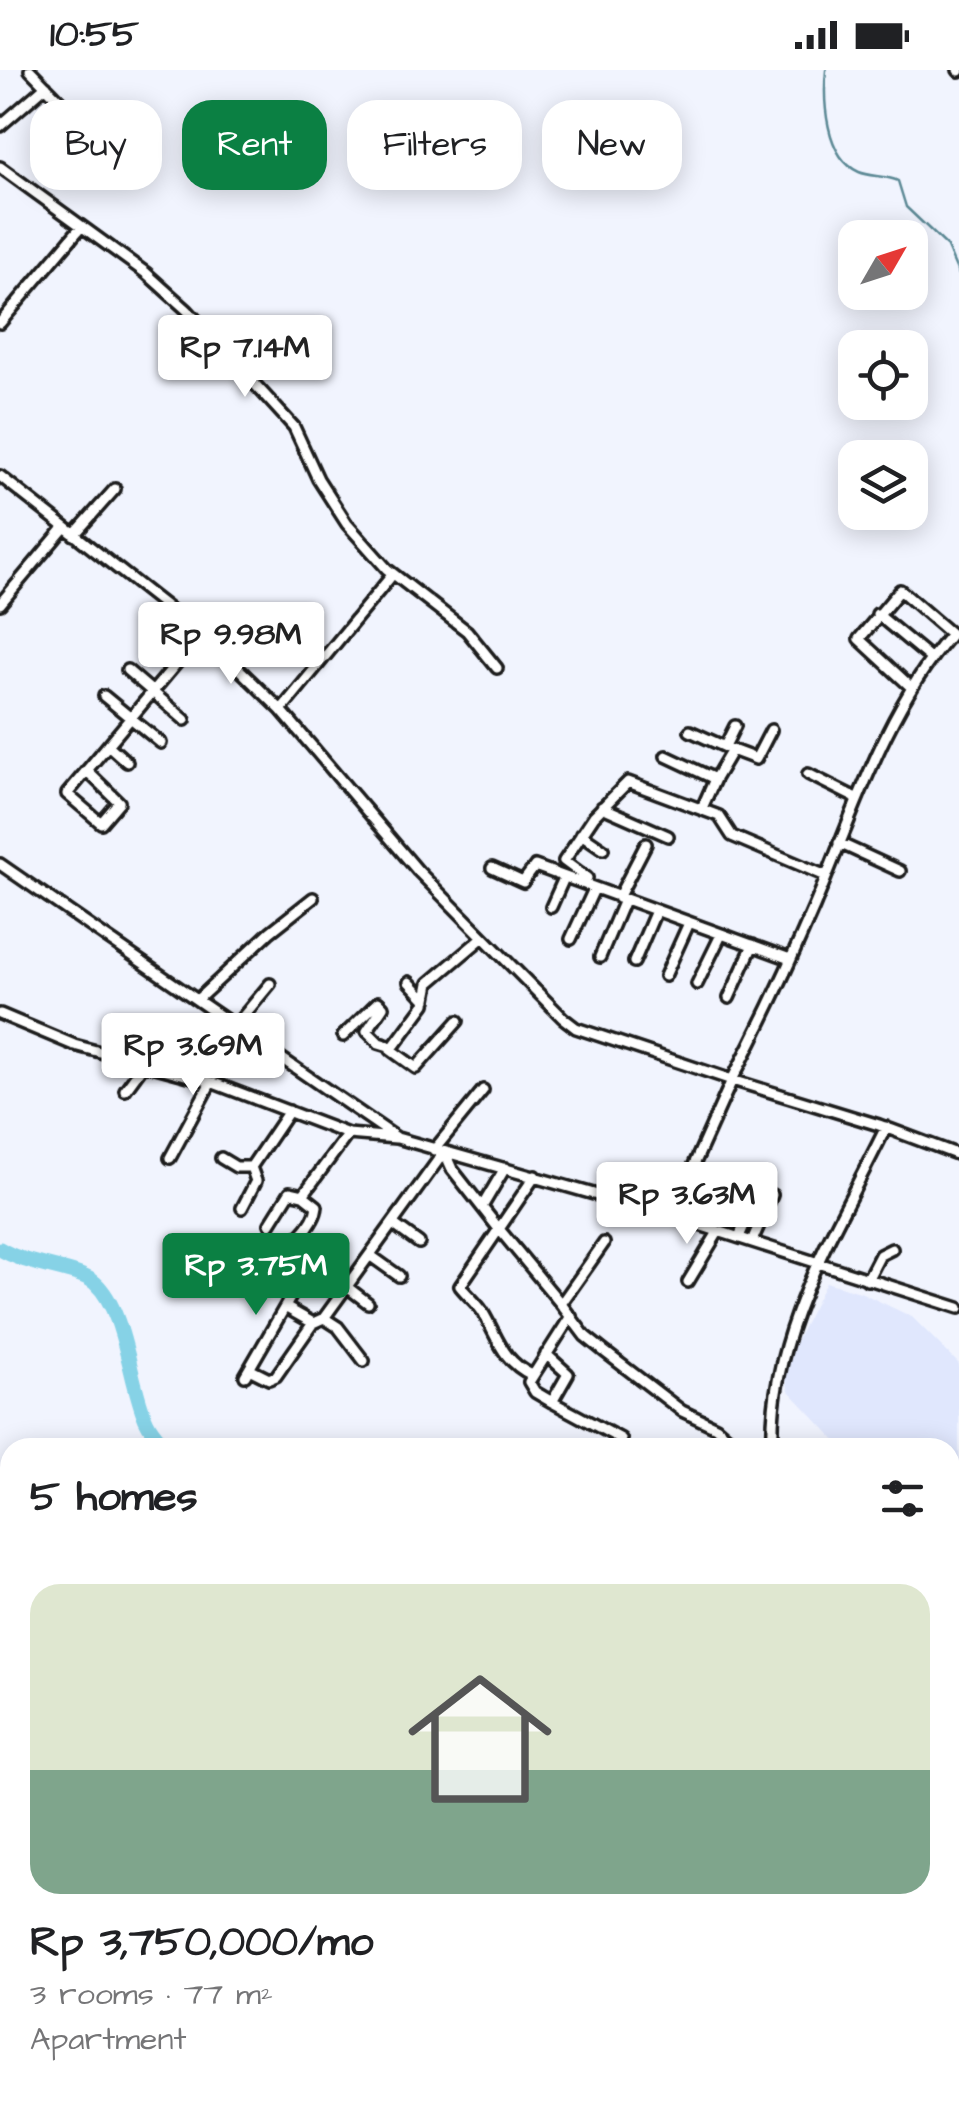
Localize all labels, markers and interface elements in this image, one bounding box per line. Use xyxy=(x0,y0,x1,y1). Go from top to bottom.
text: 10:55 xyxy=(50,9,139,61)
chip: Buy xyxy=(30,100,162,190)
chip: Rent xyxy=(182,100,327,190)
chip: Filters xyxy=(347,100,522,190)
chip: New xyxy=(542,100,682,190)
north arrow xyxy=(838,220,928,310)
map controls xyxy=(838,220,928,530)
pin: Rp 7.14M xyxy=(142,315,348,400)
text: Rp 7.14M xyxy=(180,325,310,370)
button: locate xyxy=(838,330,928,420)
button: layers xyxy=(838,440,928,530)
pin: Rp 9.98M xyxy=(128,602,334,687)
text: Rp 9.98M xyxy=(160,612,302,657)
pin: Rp 3.69M xyxy=(90,1013,296,1098)
text: Rp 3.69M xyxy=(124,1023,262,1068)
pin: Rp 3.63M xyxy=(584,1162,790,1247)
text: Rp 3.63M xyxy=(618,1172,756,1217)
pin: Rp 3.75M xyxy=(153,1233,359,1318)
text: Rp 3.75M xyxy=(184,1243,328,1288)
text: 5 homes xyxy=(30,1469,197,1527)
icon: filters xyxy=(875,1471,930,1526)
icon: home xyxy=(390,1649,570,1829)
text: Rp 3,750,000/mo xyxy=(30,1914,373,1972)
text: 3 rooms · 77 m² xyxy=(30,1972,273,2017)
text: Apartment xyxy=(30,2017,186,2062)

